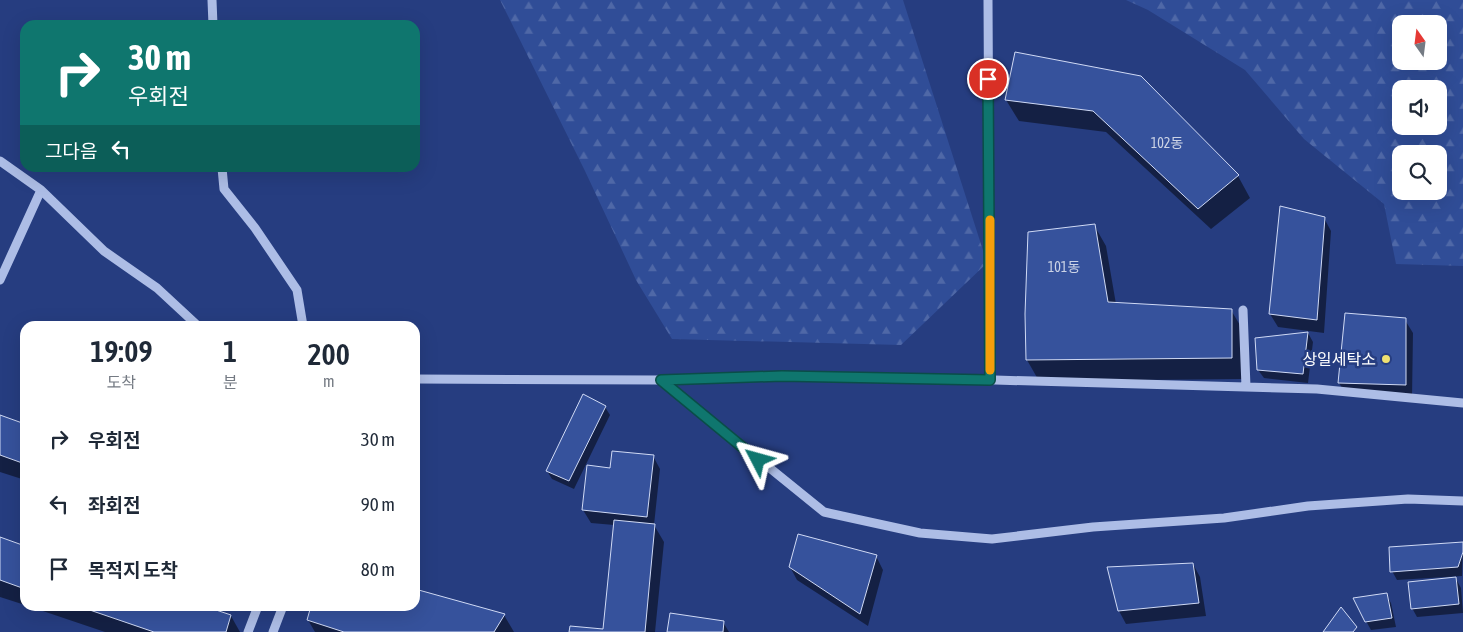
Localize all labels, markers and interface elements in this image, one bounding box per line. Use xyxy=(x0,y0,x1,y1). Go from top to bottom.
north arrow xyxy=(1392,15,1448,70)
map controls xyxy=(1392,15,1447,200)
text: 30 m xyxy=(128,37,191,77)
icon: right xyxy=(45,40,110,105)
pin xyxy=(967,58,1009,100)
icon: arrive xyxy=(974,65,1002,93)
button: sound xyxy=(1392,80,1447,135)
text: 우회전 xyxy=(128,83,189,109)
icon: left xyxy=(107,135,135,163)
house number: 102동 xyxy=(1151,135,1183,151)
text: 그다음 xyxy=(45,140,97,162)
button: search xyxy=(1392,145,1447,200)
house number: 101동 xyxy=(1048,259,1080,275)
text: 19:09 xyxy=(90,334,152,368)
text: 1 xyxy=(223,334,237,368)
text: 200 xyxy=(308,337,350,371)
place label: 상일세탁소 xyxy=(1302,350,1376,368)
marker: 상일세탁소 xyxy=(1380,353,1392,365)
text: m xyxy=(323,372,334,390)
text: 도착 xyxy=(107,373,136,391)
text: 분 xyxy=(223,373,237,391)
icon: right xyxy=(45,425,73,453)
text: 30 m xyxy=(361,428,395,450)
text: 우회전 xyxy=(88,429,140,451)
position arrow xyxy=(731,433,783,485)
icon: left xyxy=(45,490,73,518)
text: 90 m xyxy=(361,493,395,515)
text: 좌회전 xyxy=(88,494,140,516)
icon: arrive xyxy=(45,555,73,583)
text: 80 m xyxy=(361,558,395,580)
text: 목적지 도착 xyxy=(88,559,178,581)

